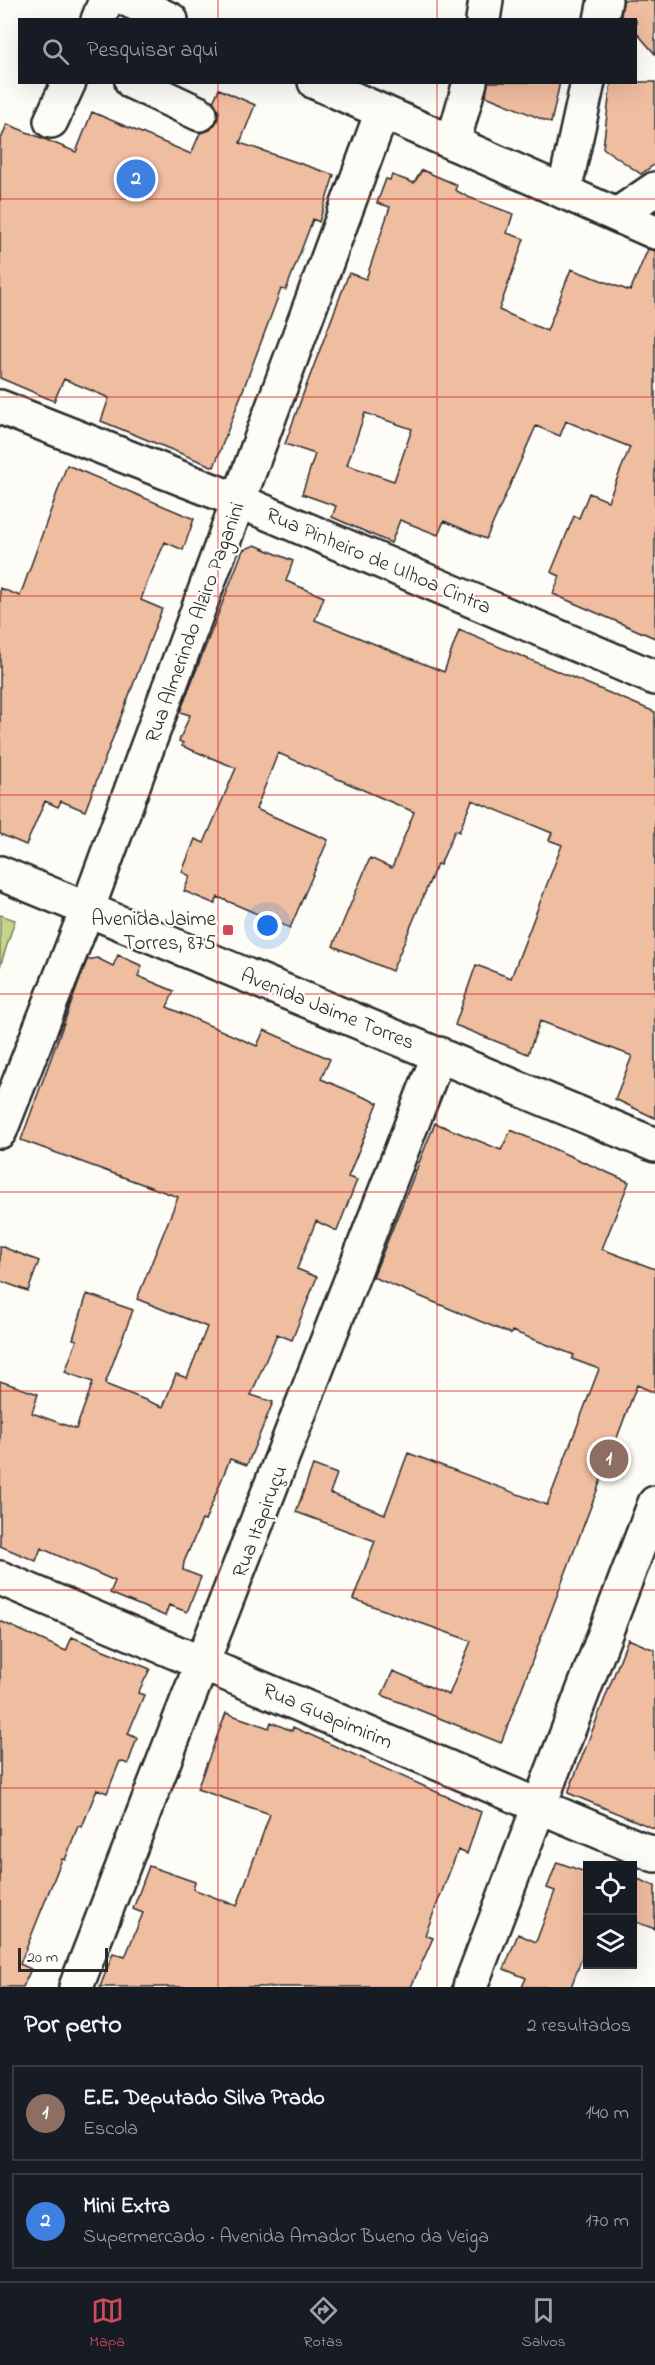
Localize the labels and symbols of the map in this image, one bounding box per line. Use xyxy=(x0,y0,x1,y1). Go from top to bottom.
pin: 2 xyxy=(116,156,156,201)
street label: Rua Almerindo Alziro Paganini xyxy=(138,498,255,748)
street label: Rua Pinheiro de Ulhoa Cintra xyxy=(261,501,496,623)
place label: Avenida Jaime Torres, 875 xyxy=(91,905,217,959)
your location xyxy=(253,911,282,940)
marker: Avenida Jaime Torres, 875 xyxy=(221,923,235,937)
street label: Avenida Jaime Torres xyxy=(236,961,419,1058)
pin: 1 xyxy=(590,1436,628,1482)
street label: Rua Itapiruçu xyxy=(226,1461,296,1582)
street label: Rua Guapimirim xyxy=(258,1676,397,1758)
scale bar xyxy=(18,1945,108,1972)

